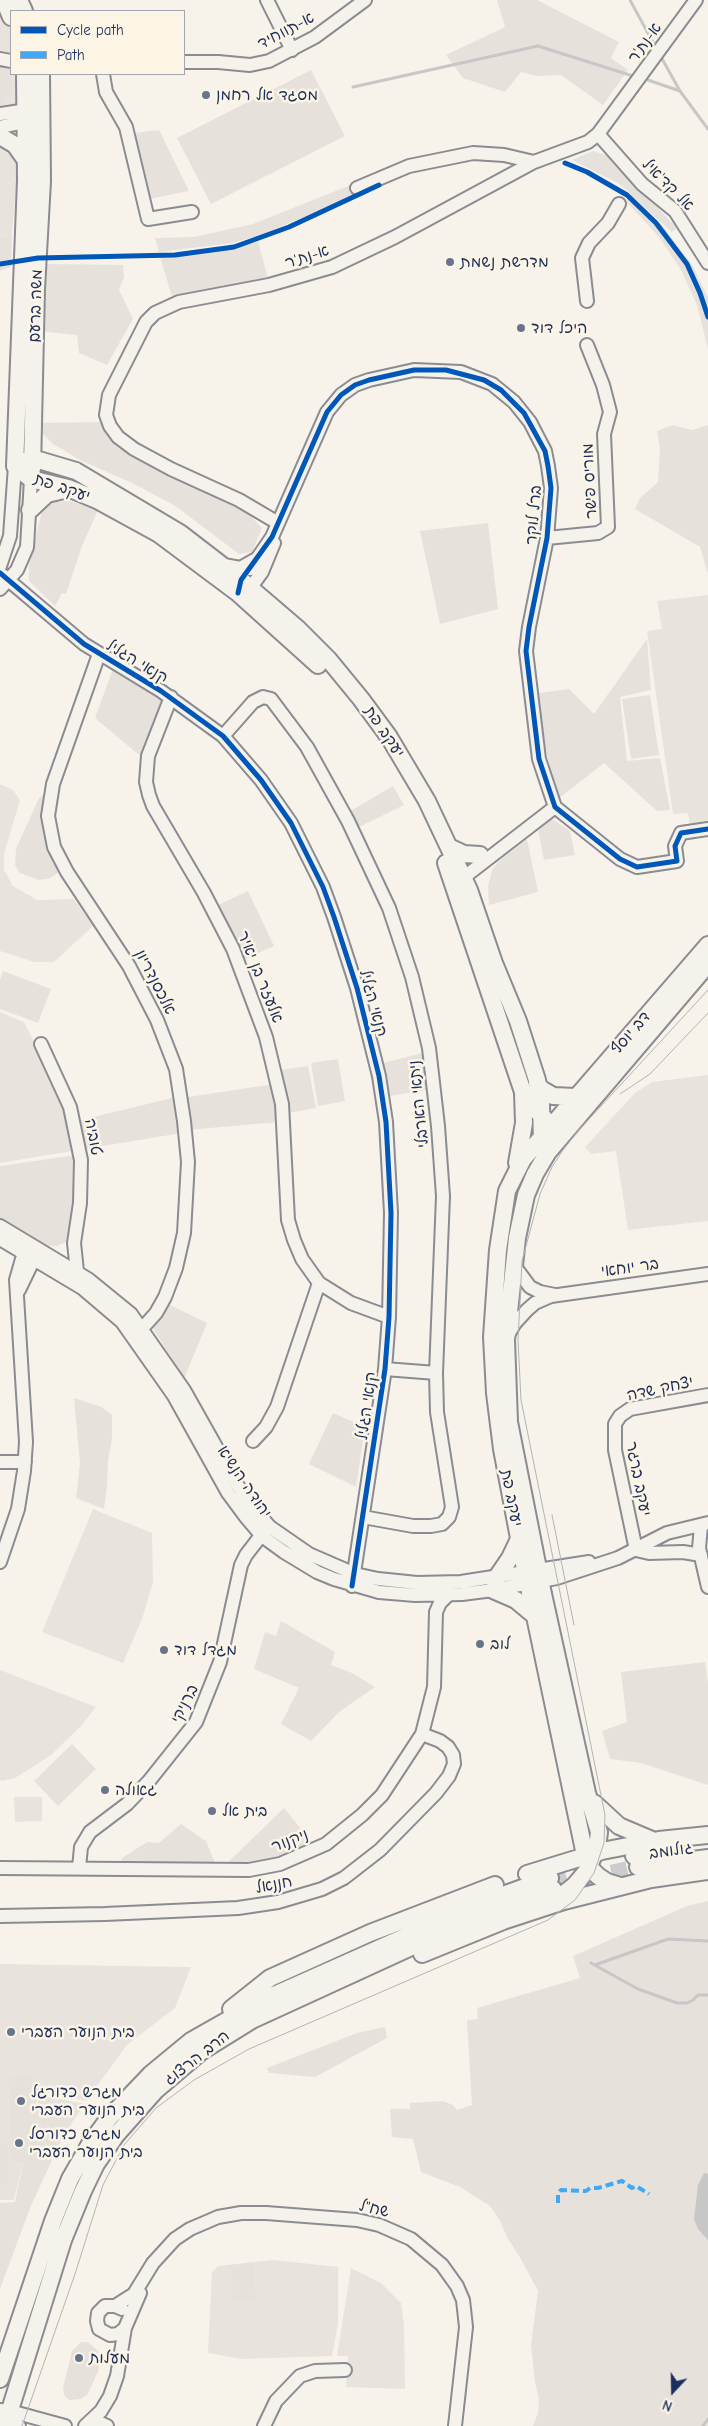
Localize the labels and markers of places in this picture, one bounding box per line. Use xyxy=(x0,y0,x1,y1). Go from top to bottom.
place label: מסגד אל רחמן xyxy=(216,85,318,105)
marker: מסגד אל רחמן xyxy=(200,89,212,101)
place label: מדרשת נשמת xyxy=(460,252,549,272)
marker: מדרשת נשמת xyxy=(444,256,456,268)
place label: היכל דוד xyxy=(531,318,587,338)
marker: היכל דוד xyxy=(515,322,527,334)
place label: לוב xyxy=(490,1634,510,1654)
marker: לוב xyxy=(474,1638,486,1650)
place label: מגדל דוד xyxy=(174,1640,237,1660)
marker: מגדל דוד xyxy=(158,1644,170,1656)
place label: גאולה xyxy=(115,1780,157,1800)
marker: גאולה xyxy=(99,1784,111,1796)
place label: בית אל xyxy=(222,1801,267,1821)
marker: בית אל xyxy=(206,1805,218,1817)
place label: בית הנוער העברי xyxy=(21,2022,135,2042)
marker: בית הנוער העברי xyxy=(5,2026,17,2038)
place label: מגרש כדורגל בית הנוער העברי xyxy=(31,2082,145,2120)
marker: מגרש כדורגל בית הנוער העברי xyxy=(15,2095,27,2107)
place label: מגרש כדורסל בית הנוער העברי xyxy=(29,2124,143,2162)
marker: מגרש כדורסל בית הנוער העברי xyxy=(13,2137,25,2149)
place label: מעלות xyxy=(89,2348,130,2368)
marker: מעלות xyxy=(73,2352,85,2364)

